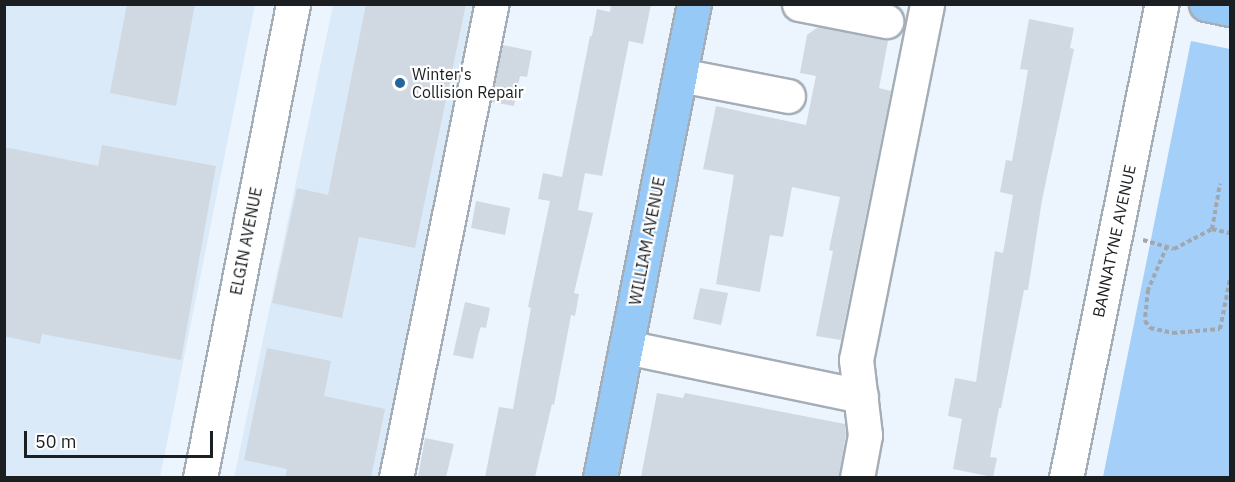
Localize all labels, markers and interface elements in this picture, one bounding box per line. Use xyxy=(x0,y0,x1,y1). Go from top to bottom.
place label: Winter's Collision Repair xyxy=(412,64,524,102)
marker: Winter's Collision Repair xyxy=(393,76,407,90)
street label: BANNATYNE AVENUE xyxy=(1088,163,1140,319)
street label: WILLIAM AVENUE xyxy=(625,175,669,307)
street label: ELGIN AVENUE xyxy=(226,185,266,297)
scale bar xyxy=(27,419,216,457)
text: 50 m xyxy=(35,430,77,453)

